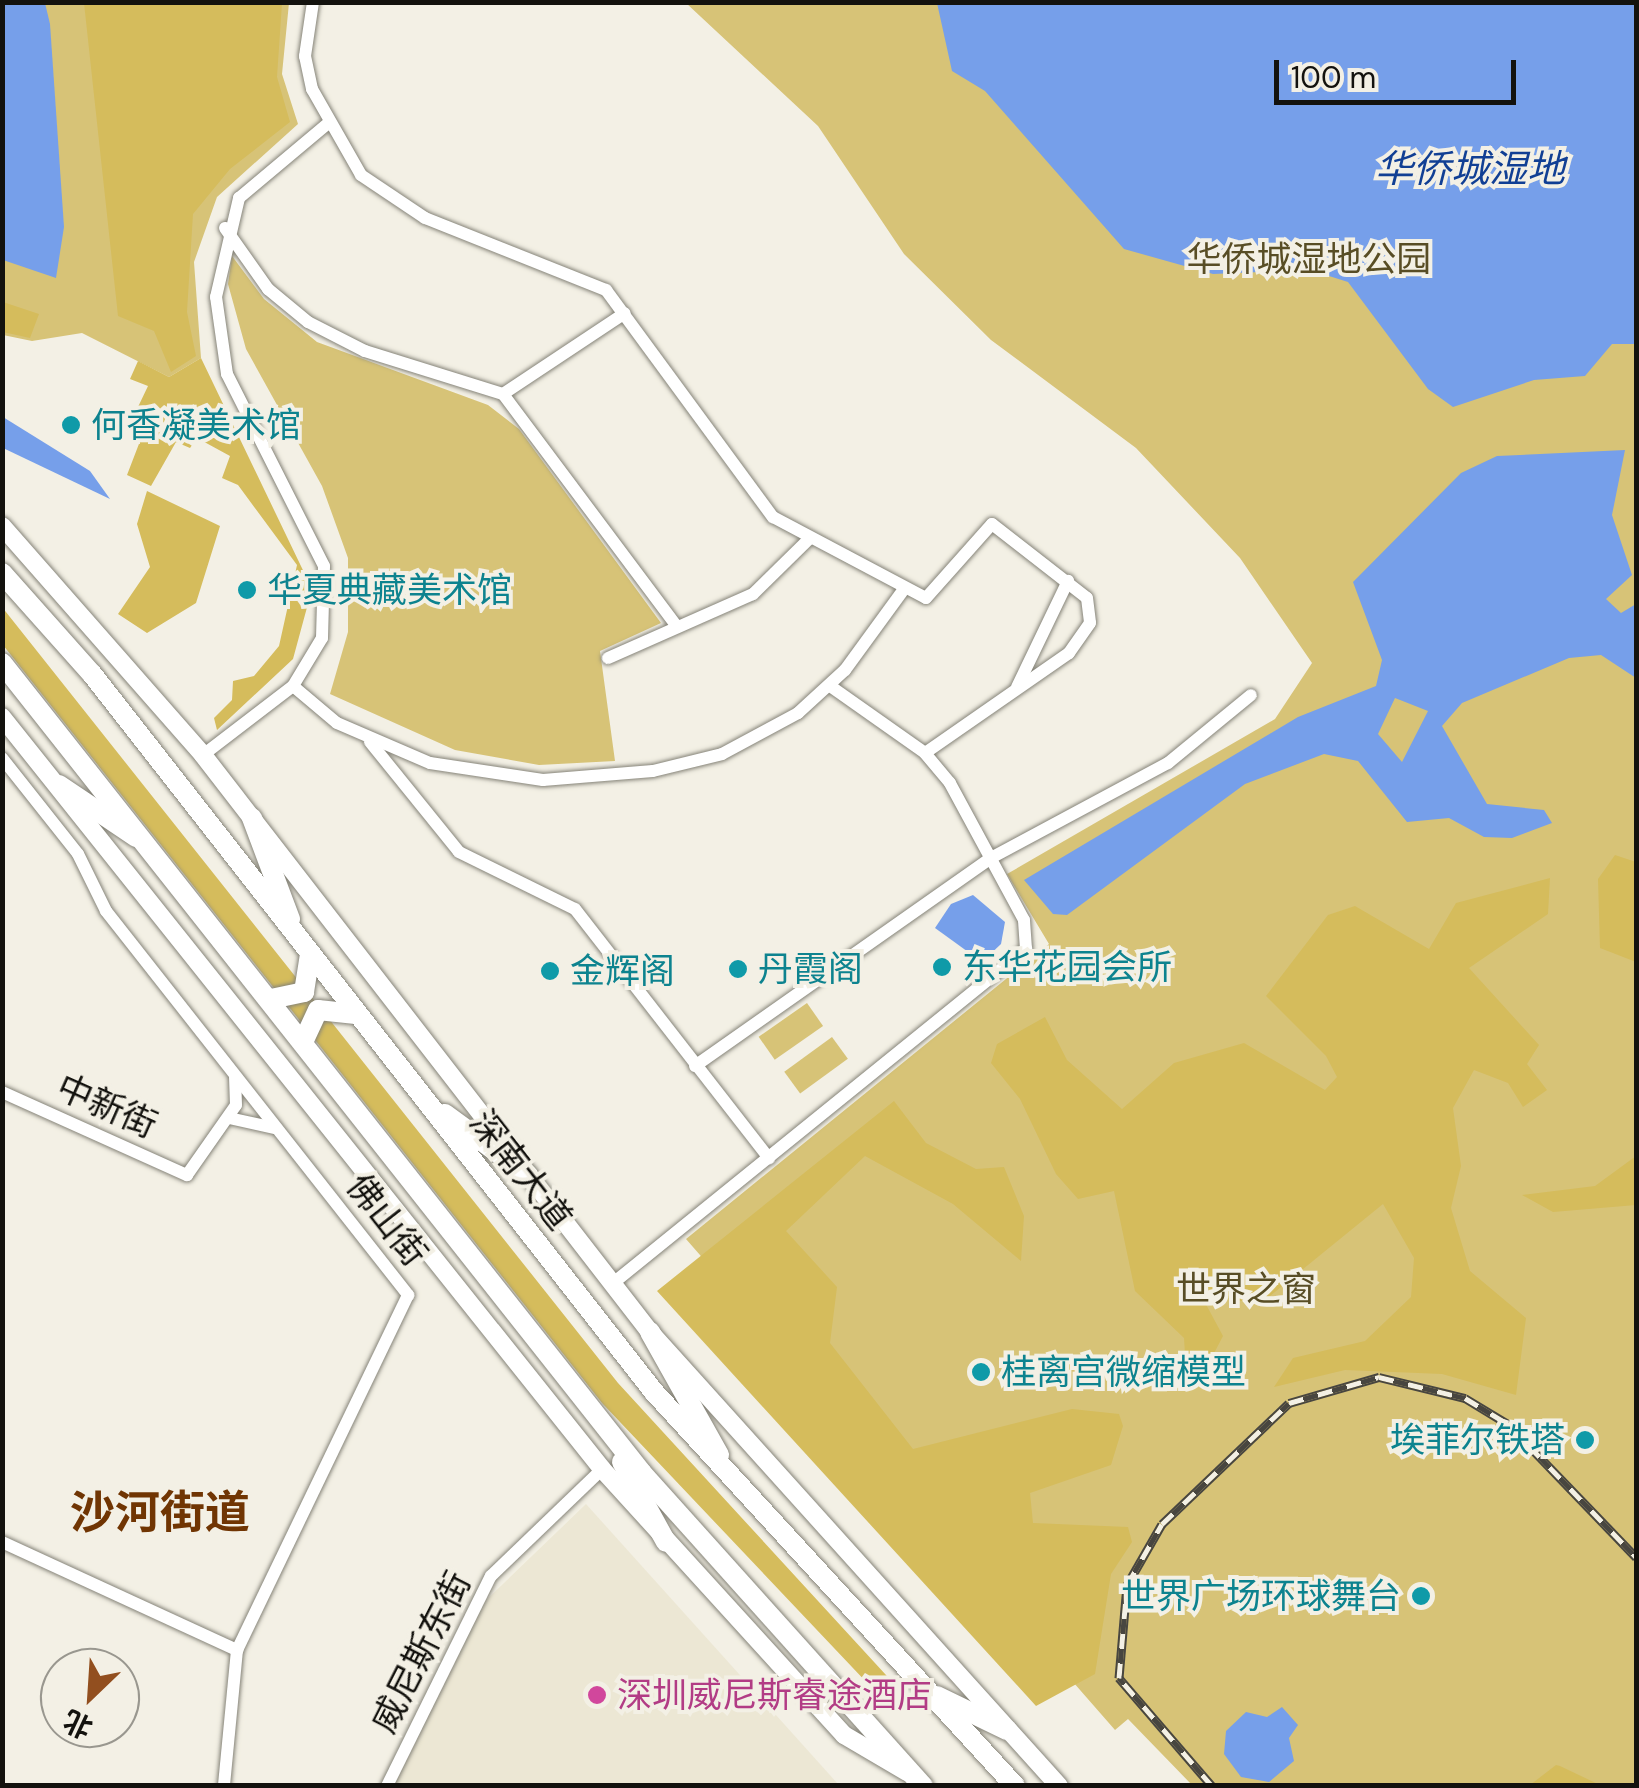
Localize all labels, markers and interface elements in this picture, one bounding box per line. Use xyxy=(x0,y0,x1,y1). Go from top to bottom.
scale bar xyxy=(1279,40,1522,102)
text: 100 m xyxy=(1291,58,1376,97)
water label: 华侨城湿地 xyxy=(1375,147,1565,193)
park label: 华侨城湿地公园 xyxy=(1187,238,1431,280)
place label: 何香凝美术馆 xyxy=(91,404,301,446)
marker: 何香凝美术馆 xyxy=(60,414,82,436)
place label: 华夏典藏美术馆 xyxy=(267,569,512,611)
marker: 华夏典藏美术馆 xyxy=(236,579,258,601)
place label: 东华花园会所 xyxy=(962,946,1172,988)
place label: 丹霞阁 xyxy=(758,948,863,990)
place label: 金辉阁 xyxy=(570,950,675,992)
marker: 东华花园会所 xyxy=(931,956,953,978)
marker: 丹霞阁 xyxy=(727,958,749,980)
marker: 金辉阁 xyxy=(539,960,561,982)
street label: 中新街 xyxy=(50,1065,164,1147)
street label: 深南大道 xyxy=(461,1102,581,1238)
street label: 佛山街 xyxy=(338,1166,436,1274)
park label: 世界之窗 xyxy=(1176,1268,1316,1310)
place label: 桂离宫微缩模型 xyxy=(1001,1351,1246,1393)
marker: 桂离宫微缩模型 xyxy=(970,1361,992,1383)
place label: 埃菲尔铁塔 xyxy=(1390,1419,1565,1461)
marker: 埃菲尔铁塔 xyxy=(1574,1429,1596,1451)
district label: 沙河街道 xyxy=(70,1486,250,1540)
street label: 威尼斯东街 xyxy=(363,1565,479,1739)
place label: 世界广场环球舞台 xyxy=(1121,1575,1401,1617)
marker: 世界广场环球舞台 xyxy=(1410,1585,1432,1607)
north arrow xyxy=(40,1648,140,1748)
place label: 深圳威尼斯睿途酒店 xyxy=(617,1674,932,1716)
marker: 深圳威尼斯睿途酒店 xyxy=(586,1684,608,1706)
text: 北 xyxy=(57,1701,98,1747)

